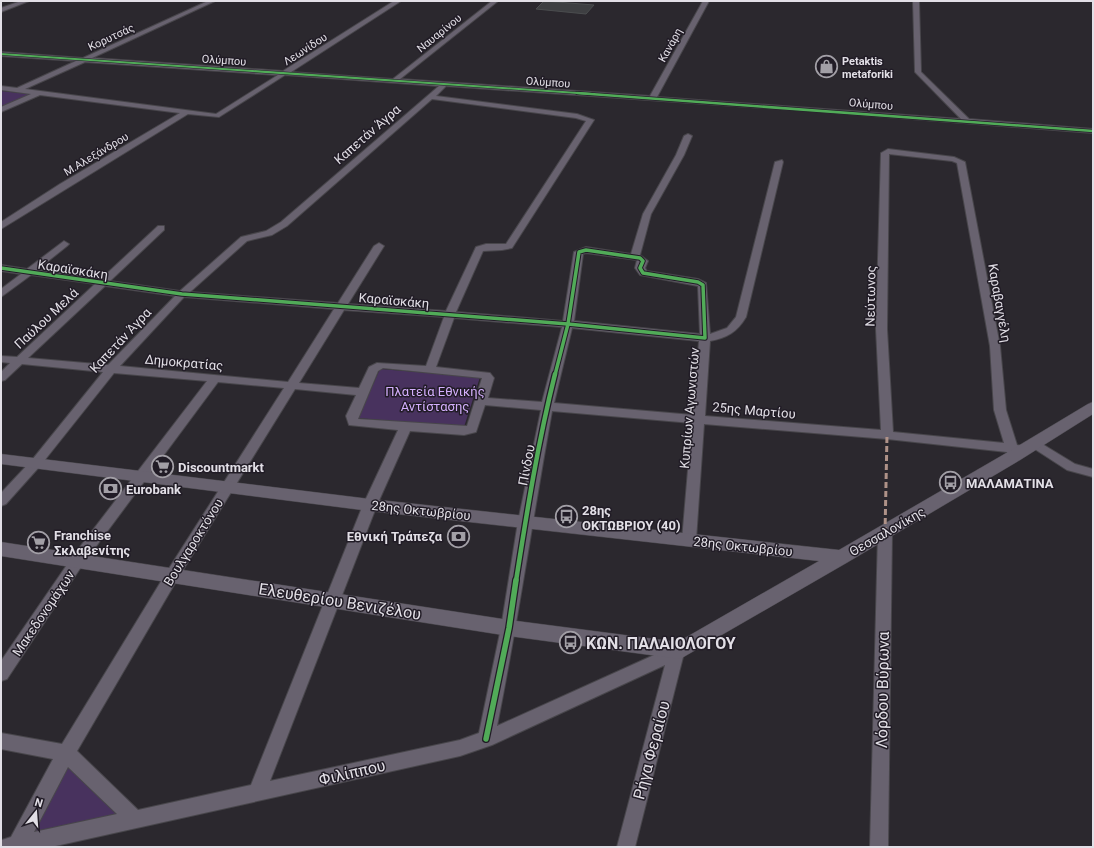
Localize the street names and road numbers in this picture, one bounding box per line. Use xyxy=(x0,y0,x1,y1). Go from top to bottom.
street label: Ναυαρίνου xyxy=(414,11,464,55)
street label: Κορυτσάς xyxy=(86,21,136,54)
street label: Κανάρη xyxy=(656,26,685,65)
street label: Λεωνίδου xyxy=(281,30,330,68)
street label: Ολύμπου xyxy=(201,52,247,69)
street label: Ολύμπου xyxy=(525,74,571,91)
street label: Ολύμπου xyxy=(848,96,894,113)
street label: Καπετάν Άγρα xyxy=(331,101,404,167)
street label: Μ.Αλεξάνδρου xyxy=(61,130,131,179)
street label: Καραϊσκάκη xyxy=(37,257,109,282)
street label: Καραβαγγέλη xyxy=(985,263,1014,344)
street label: Νεύτωνος xyxy=(862,265,879,327)
street label: Παύλου Μελά xyxy=(11,285,82,352)
street label: Καραϊσκάκη xyxy=(358,290,430,311)
street label: Καπετάν Άγρα xyxy=(87,304,155,376)
street label: Κυπρίων Αγωνιστών xyxy=(677,346,702,469)
street label: Δημοκρατίας xyxy=(144,352,224,373)
street label: 25ης Μαρτίου xyxy=(712,399,796,422)
street label: Πίνδου xyxy=(515,443,538,487)
street label: Βουλγαροκτόνου xyxy=(161,496,226,589)
street label: 28ης Οκτωβρίου xyxy=(371,498,471,523)
street label: Θεσσαλονίκης xyxy=(847,504,928,559)
street label: 28ης Οκτωβρίου xyxy=(693,534,793,559)
street label: Μακεδονομάχων xyxy=(9,567,78,659)
street label: Ελευθερίου Βενιζέλου xyxy=(257,579,423,624)
street label: Λόρδου Βύρωνα xyxy=(872,631,893,749)
street label: Ρήγα Φεραίου xyxy=(629,699,674,802)
street label: Φιλίππου xyxy=(317,756,387,789)

